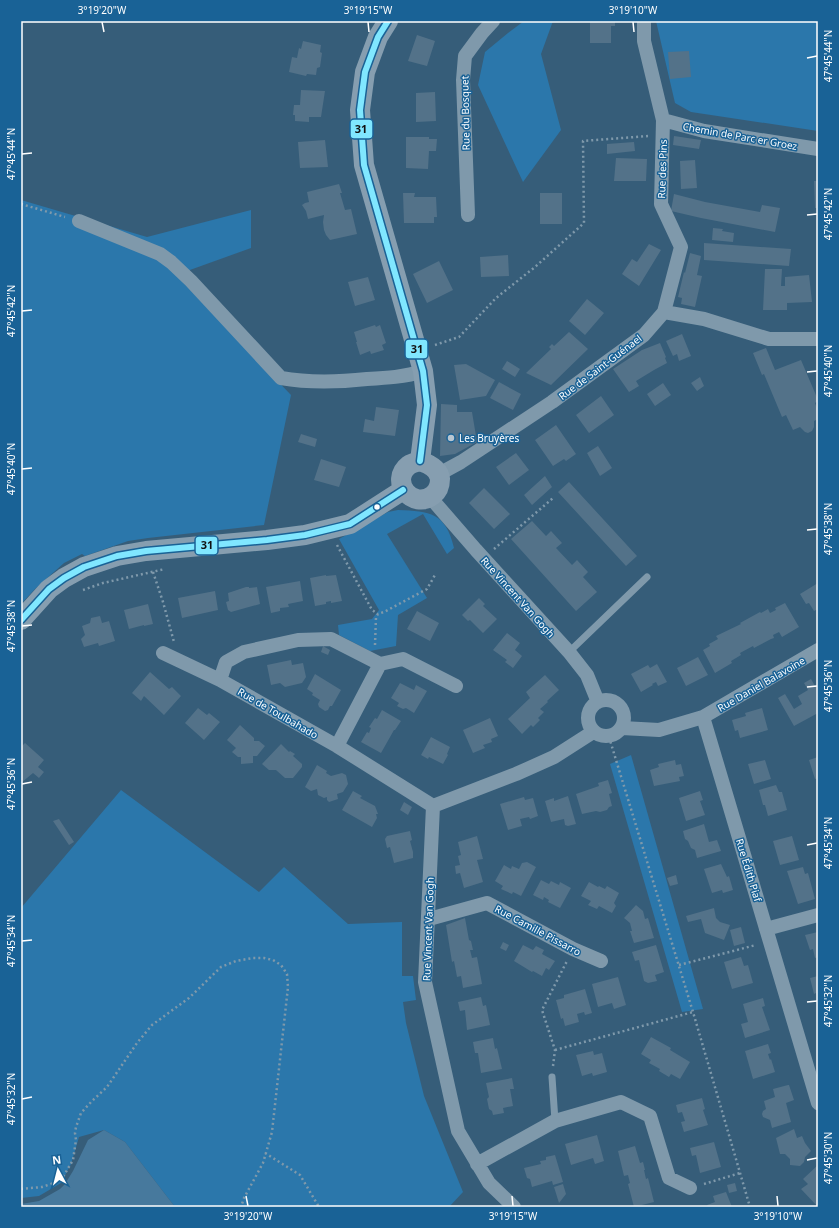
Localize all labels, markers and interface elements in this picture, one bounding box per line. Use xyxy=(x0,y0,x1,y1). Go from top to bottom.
text: 3°19'20"W xyxy=(78,3,127,17)
text: 3°19'15"W xyxy=(344,3,393,17)
text: 3°19'10"W xyxy=(609,3,658,17)
text: 47°45'44"N xyxy=(821,30,835,82)
street label: Rue du Bosquet xyxy=(457,75,473,150)
line badge: 31 xyxy=(350,119,373,139)
street label: Chemin de Parc er Groez xyxy=(682,119,799,153)
text: 31 xyxy=(355,121,367,136)
text: 47°45'44"N xyxy=(4,128,18,180)
street label: Rue des Pins xyxy=(654,139,670,199)
text: 47°45'42"N xyxy=(821,188,835,240)
text: 47°45'42"N xyxy=(4,285,18,337)
street label: Rue de Saint-Guénael xyxy=(556,331,644,403)
line badge: 31 xyxy=(405,339,428,359)
text: 31 xyxy=(411,341,423,356)
text: 47°45'40"N xyxy=(821,345,835,397)
place label: Les Bruyères xyxy=(459,431,519,445)
marker: Les Bruyères xyxy=(446,433,456,443)
text: 47°45'40"N xyxy=(4,443,18,495)
unlabelled marker xyxy=(372,502,382,512)
text: 47°45'38"N xyxy=(821,503,835,555)
line badge: 31 xyxy=(195,536,218,555)
text: 31 xyxy=(201,537,213,552)
street label: Rue Vincent Van Gogh xyxy=(478,554,558,640)
text: 47°45'38"N xyxy=(4,600,18,652)
street label: Rue Daniel Balavoine xyxy=(715,653,808,715)
text: 47°45'36"N xyxy=(821,660,835,712)
street label: Rue de Toulbahado xyxy=(235,684,321,742)
text: 47°45'36"N xyxy=(4,758,18,810)
text: 47°45'34"N xyxy=(821,817,835,869)
street label: Rue Édith Piaf xyxy=(733,837,765,904)
street label: Rue Vincent Van Gogh xyxy=(419,877,437,981)
street label: Rue Camille Pissarro xyxy=(492,901,584,959)
text: 47°45'34"N xyxy=(4,915,18,967)
text: 47°45'32"N xyxy=(821,975,835,1027)
text: 47°45'32"N xyxy=(4,1073,18,1125)
text: 47°45'30"N xyxy=(821,1132,835,1184)
north arrow xyxy=(38,1150,78,1190)
text: N xyxy=(51,1152,62,1168)
text: 3°19'20"W xyxy=(224,1209,273,1223)
text: 3°19'15"W xyxy=(489,1209,538,1223)
text: 3°19'10"W xyxy=(754,1209,803,1223)

